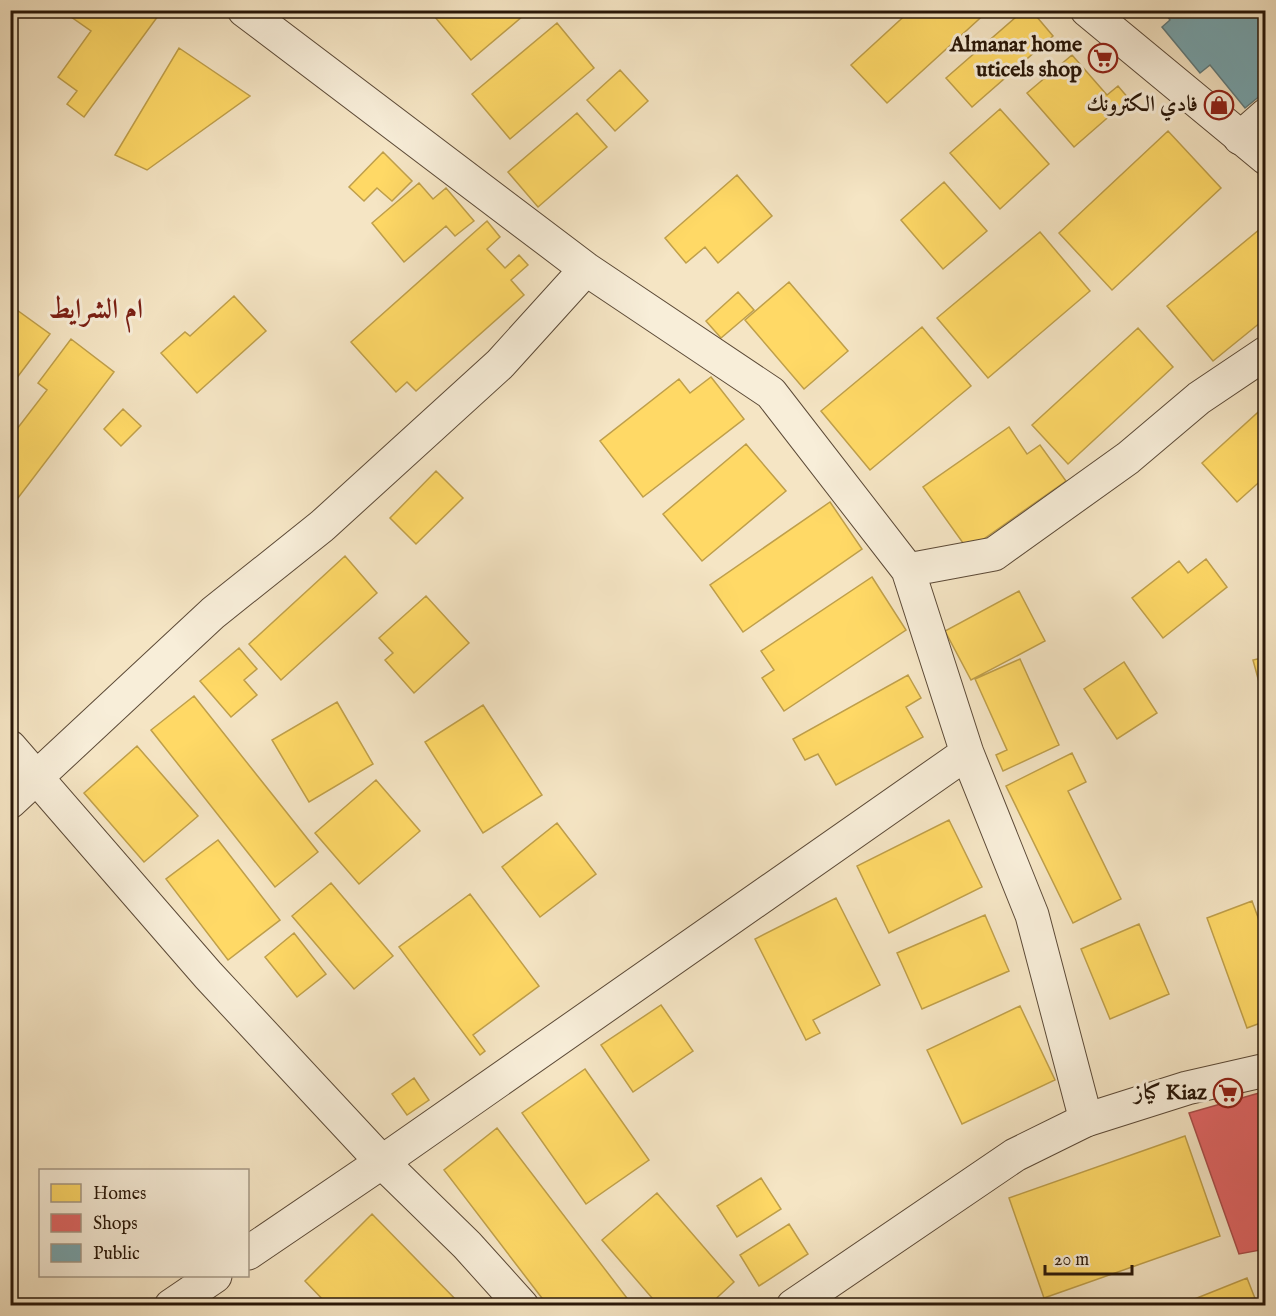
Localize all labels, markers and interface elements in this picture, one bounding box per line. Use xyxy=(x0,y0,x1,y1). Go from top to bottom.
place label: Almanar home uticels shop xyxy=(949,31,1082,84)
supermarket icon: Almanar home uticels shop xyxy=(1087,42,1119,74)
shop icon: فادي الكترونك xyxy=(1203,89,1235,121)
place label: فادي الكترونك xyxy=(1086,91,1198,122)
district label: ام الشرايط xyxy=(49,293,143,333)
supermarket icon: كياز Kiaz xyxy=(1212,1077,1244,1109)
place label: كياز Kiaz xyxy=(1131,1079,1208,1107)
legend xyxy=(39,1169,249,1277)
text: Homes xyxy=(93,1183,146,1206)
text: Shops xyxy=(93,1213,138,1236)
scale bar xyxy=(1045,1238,1132,1276)
text: Public xyxy=(93,1243,140,1266)
text: 20 m xyxy=(1054,1249,1089,1272)

